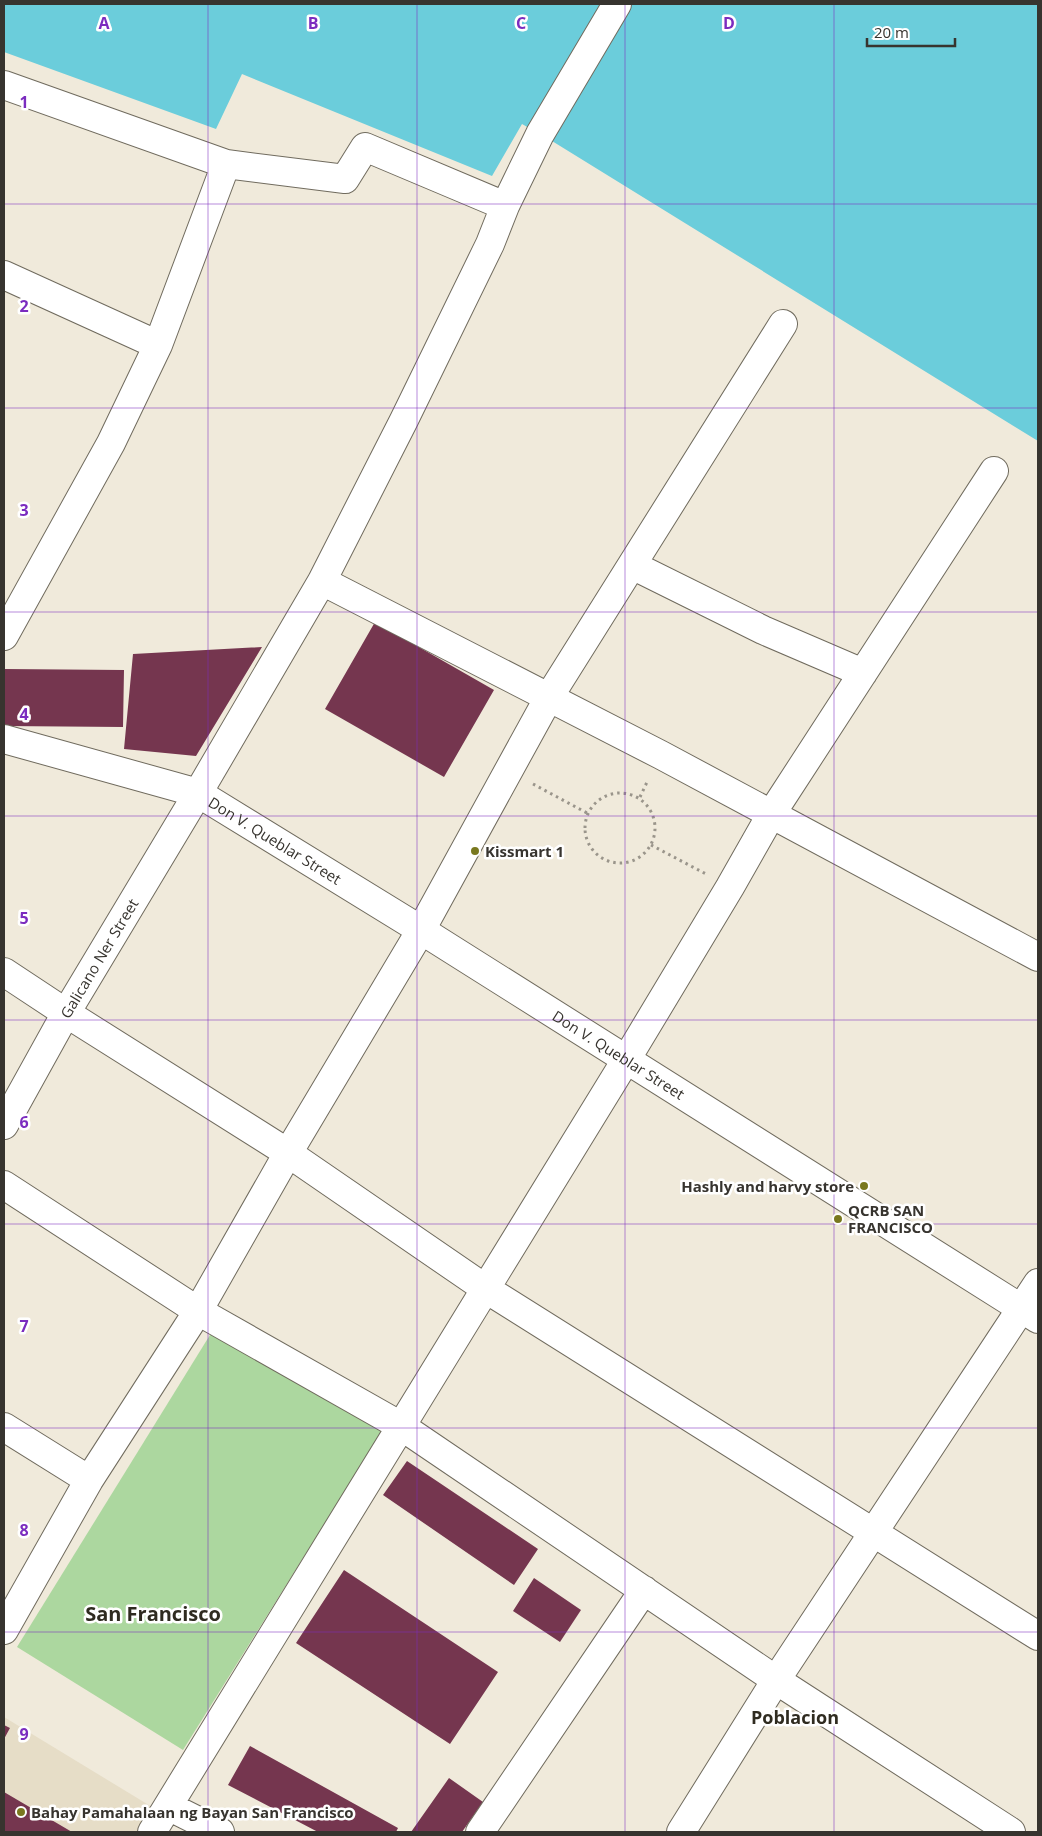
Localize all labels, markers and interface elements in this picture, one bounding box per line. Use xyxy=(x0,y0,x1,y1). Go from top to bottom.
text: A xyxy=(98,12,110,34)
text: B xyxy=(308,12,318,34)
text: C xyxy=(516,12,526,34)
text: D xyxy=(723,12,735,34)
scale bar xyxy=(867,15,954,47)
text: 20 m xyxy=(874,22,909,42)
text: 1 xyxy=(19,91,29,113)
text: 2 xyxy=(19,295,29,317)
text: 3 xyxy=(19,499,29,521)
text: 4 xyxy=(19,703,29,725)
street label: Don V. Queblar Street xyxy=(205,792,345,889)
place label: Kissmart 1 xyxy=(485,841,564,861)
marker: Kissmart 1 xyxy=(469,845,481,857)
street label: Galicano Ner Street xyxy=(55,895,143,1022)
text: 5 xyxy=(19,907,29,929)
street label: Don V. Queblar Street xyxy=(549,1006,689,1104)
text: 6 xyxy=(19,1111,29,1133)
place label: Hashly and harvy store xyxy=(681,1176,854,1196)
marker: Hashly and harvy store xyxy=(858,1180,870,1192)
place label: QCRB SAN FRANCISCO xyxy=(848,1200,933,1237)
marker: QCRB SAN FRANCISCO xyxy=(832,1213,844,1225)
text: 7 xyxy=(19,1315,29,1337)
text: 8 xyxy=(19,1519,29,1541)
district label: San Francisco xyxy=(85,1600,221,1627)
district label: Poblacion xyxy=(751,1705,839,1729)
text: 9 xyxy=(19,1723,29,1745)
place label: Bahay Pamahalaan ng Bayan San Francisco xyxy=(31,1802,354,1822)
marker: Bahay Pamahalaan ng Bayan San Francisco xyxy=(15,1806,27,1818)

